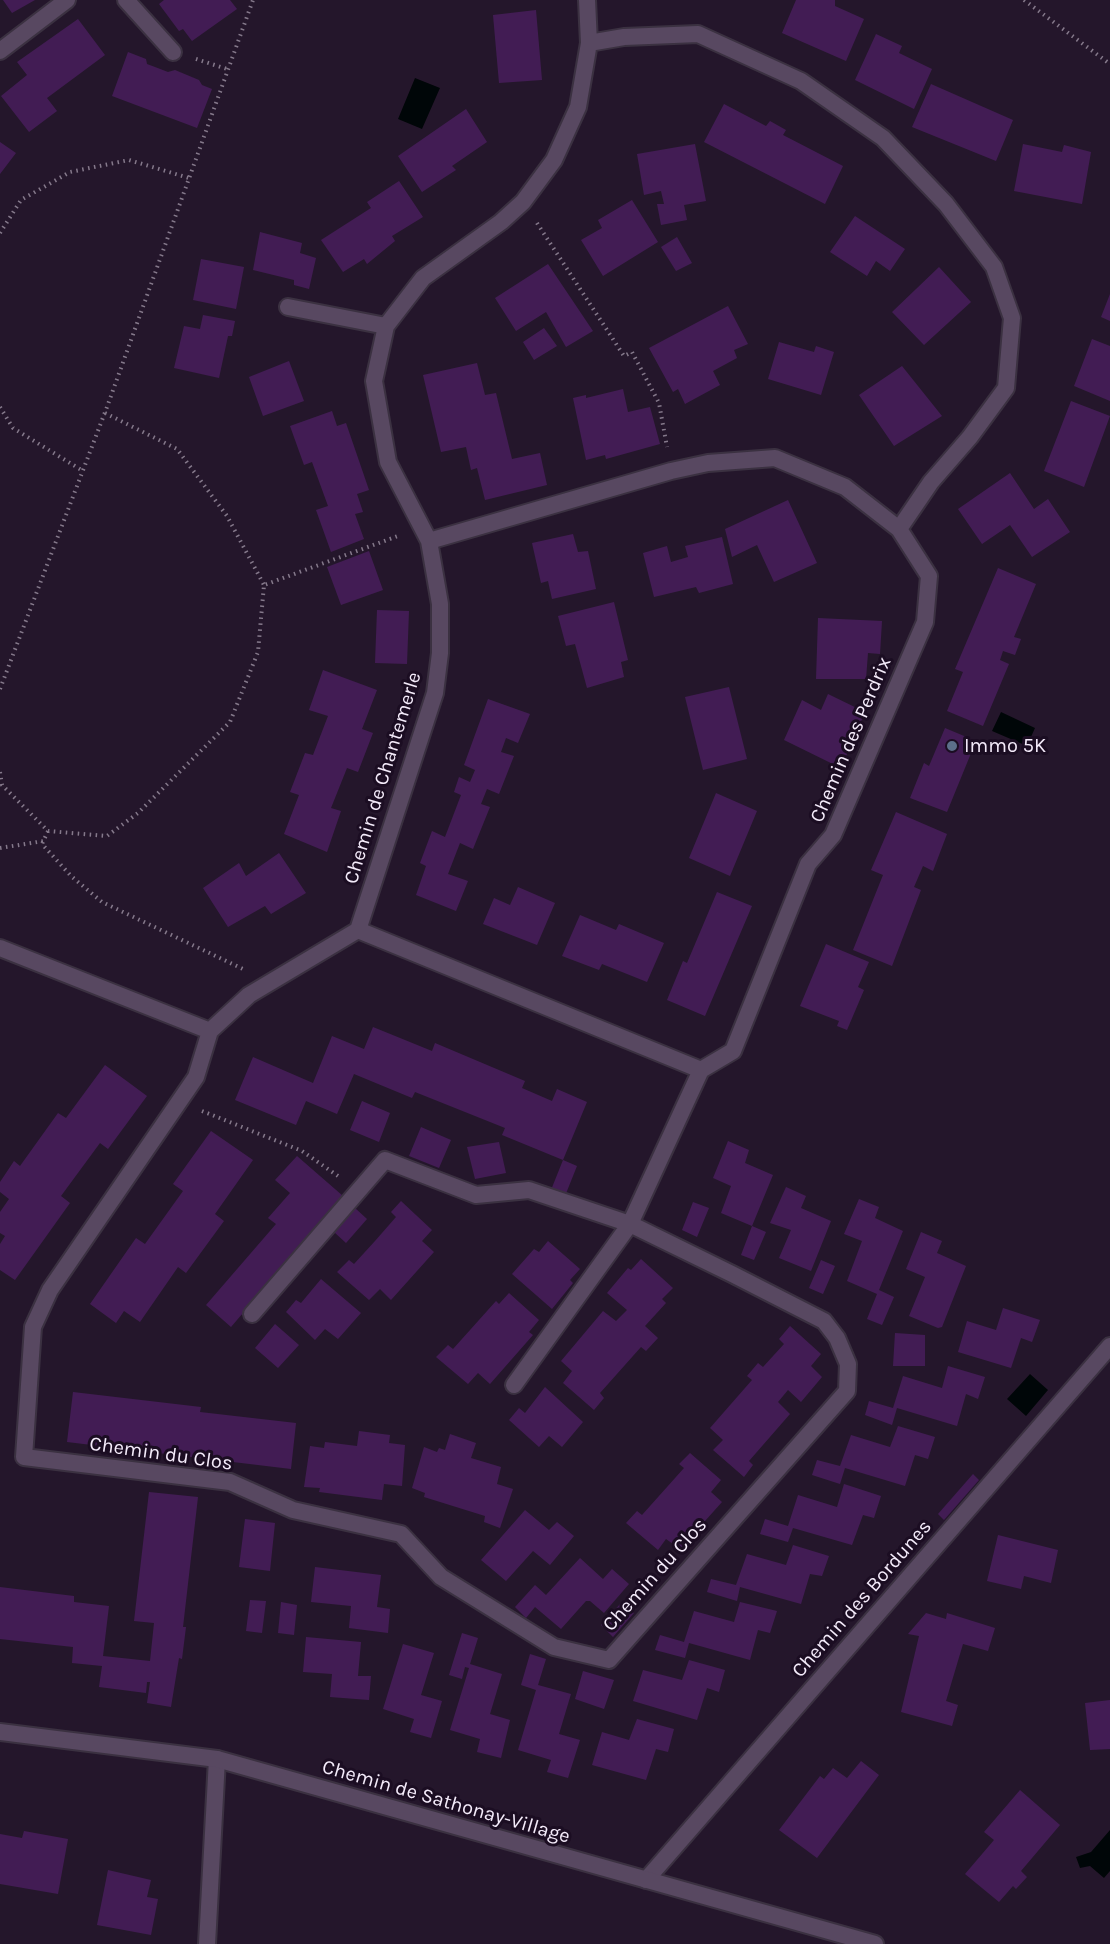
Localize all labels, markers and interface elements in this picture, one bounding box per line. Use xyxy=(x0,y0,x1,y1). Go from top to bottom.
street label: Chemin des Perdrix xyxy=(805,654,897,826)
street label: Chemin de Chantemerle xyxy=(339,669,427,887)
place label: Immo 5K xyxy=(964,734,1046,758)
marker: Immo 5K xyxy=(945,739,959,753)
street label: Chemin du Clos xyxy=(88,1432,234,1476)
street label: Chemin du Clos xyxy=(598,1513,712,1637)
street label: Chemin des Bordunes xyxy=(787,1515,937,1683)
street label: Chemin de Sathonay-Village xyxy=(319,1755,573,1849)

